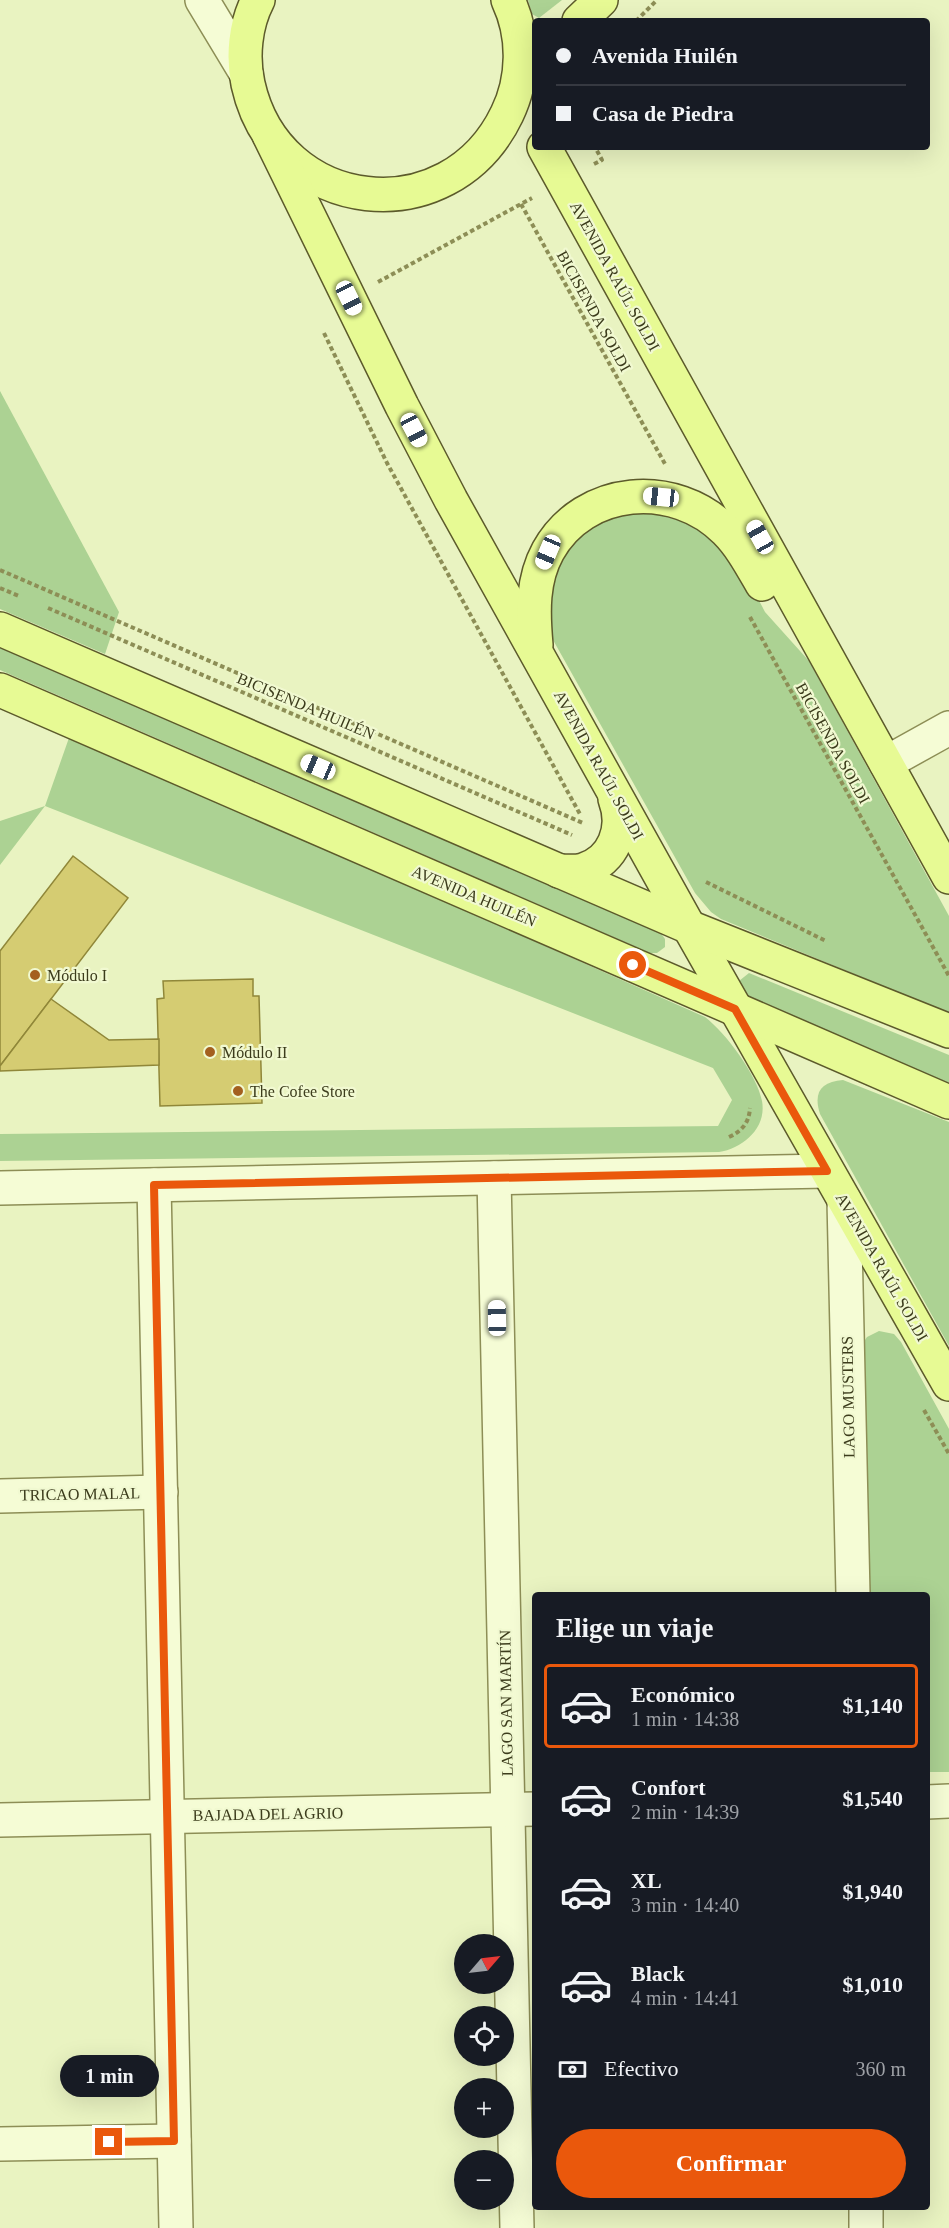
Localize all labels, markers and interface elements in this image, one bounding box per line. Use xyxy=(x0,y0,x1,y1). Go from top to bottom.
text: Avenida Huilén xyxy=(592,43,738,68)
text: Casa de Piedra xyxy=(592,101,734,126)
street label: AVENIDA RAÚL SOLDI xyxy=(567,198,664,354)
street label: BICISENDA SOLDI xyxy=(554,248,634,374)
car xyxy=(333,278,365,318)
car xyxy=(398,410,430,450)
car xyxy=(642,486,680,508)
car xyxy=(743,517,777,557)
car xyxy=(533,532,563,572)
street label: BICISENDA HUILÉN xyxy=(235,668,378,743)
street label: BICISENDA SOLDI xyxy=(793,680,873,806)
street label: AVENIDA RAÚL SOLDI xyxy=(551,687,648,843)
car xyxy=(298,752,338,782)
street label: AVENIDA HUILÉN xyxy=(409,861,540,930)
route start xyxy=(619,951,646,978)
place label: Módulo I xyxy=(47,967,107,984)
marker: Módulo I xyxy=(28,968,42,982)
place label: Módulo II xyxy=(222,1044,287,1061)
marker: Módulo II xyxy=(203,1045,217,1059)
place label: The Cofee Store xyxy=(250,1083,355,1100)
marker: The Cofee Store xyxy=(231,1084,245,1098)
street label: AVENIDA RAÚL SOLDI xyxy=(833,1190,932,1344)
car xyxy=(488,1300,506,1336)
street label: LAGO MUSTERS xyxy=(838,1336,858,1458)
street label: TRICAO MALAL xyxy=(20,1484,140,1504)
text: Elige un viaje xyxy=(556,1613,714,1643)
street label: LAGO SAN MARTÍN xyxy=(495,1629,516,1776)
icon: car xyxy=(559,1679,613,1733)
text: Económico xyxy=(631,1682,735,1707)
text: $1,140 xyxy=(843,1693,903,1718)
text: 1 min · 14:38 xyxy=(631,1708,739,1730)
icon: car xyxy=(559,1772,613,1826)
text: Confort xyxy=(631,1775,706,1800)
text: $1,540 xyxy=(843,1786,903,1811)
text: 2 min · 14:39 xyxy=(631,1801,739,1823)
street label: BAJADA DEL AGRIO xyxy=(193,1804,343,1824)
icon: car xyxy=(559,1865,613,1919)
text: XL xyxy=(631,1868,662,1893)
text: $1,940 xyxy=(843,1879,903,1904)
text: 3 min · 14:40 xyxy=(631,1894,739,1916)
north arrow xyxy=(454,1934,514,1994)
map controls xyxy=(454,1934,514,2210)
icon: car xyxy=(559,1958,613,2012)
text: Black xyxy=(631,1961,685,1986)
text: $1,010 xyxy=(843,1972,903,1997)
text: 4 min · 14:41 xyxy=(631,1987,739,2009)
button: locate xyxy=(454,2006,514,2066)
icon: cash xyxy=(556,2053,589,2086)
callout: 1 min xyxy=(60,2055,158,2097)
text: Efectivo xyxy=(604,2056,679,2081)
text: 360 m xyxy=(855,2058,906,2080)
text: 1 min xyxy=(85,2065,134,2087)
button: + xyxy=(454,2078,514,2138)
route end xyxy=(95,2128,122,2155)
button: Confirmar xyxy=(556,2129,906,2198)
button: − xyxy=(454,2150,514,2210)

